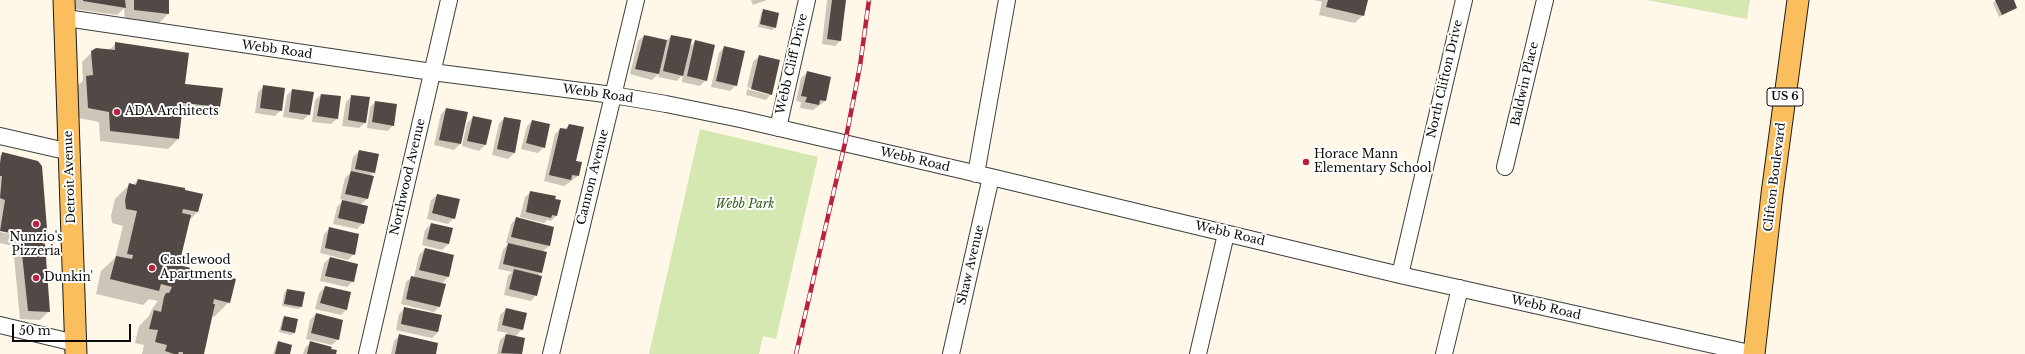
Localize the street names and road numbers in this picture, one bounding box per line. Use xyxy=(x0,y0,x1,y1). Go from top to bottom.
street label: Webb Cliff Drive xyxy=(773,12,811,116)
street label: North Clifton Drive xyxy=(1424,18,1466,140)
street label: Webb Road xyxy=(241,38,313,62)
street label: Baldwin Place xyxy=(1508,41,1542,127)
street label: Webb Road xyxy=(562,82,634,106)
road number: US 6 xyxy=(1767,88,1803,106)
street label: Northwood Avenue xyxy=(388,117,428,237)
street label: Clifton Boulevard xyxy=(1761,122,1789,232)
street label: Cannon Avenue xyxy=(574,128,612,226)
street label: Detroit Avenue xyxy=(61,130,79,224)
street label: Webb Road xyxy=(879,145,951,175)
street label: Webb Road xyxy=(1194,219,1266,249)
street label: Shaw Avenue xyxy=(955,224,987,306)
street label: Webb Road xyxy=(1510,293,1582,323)

